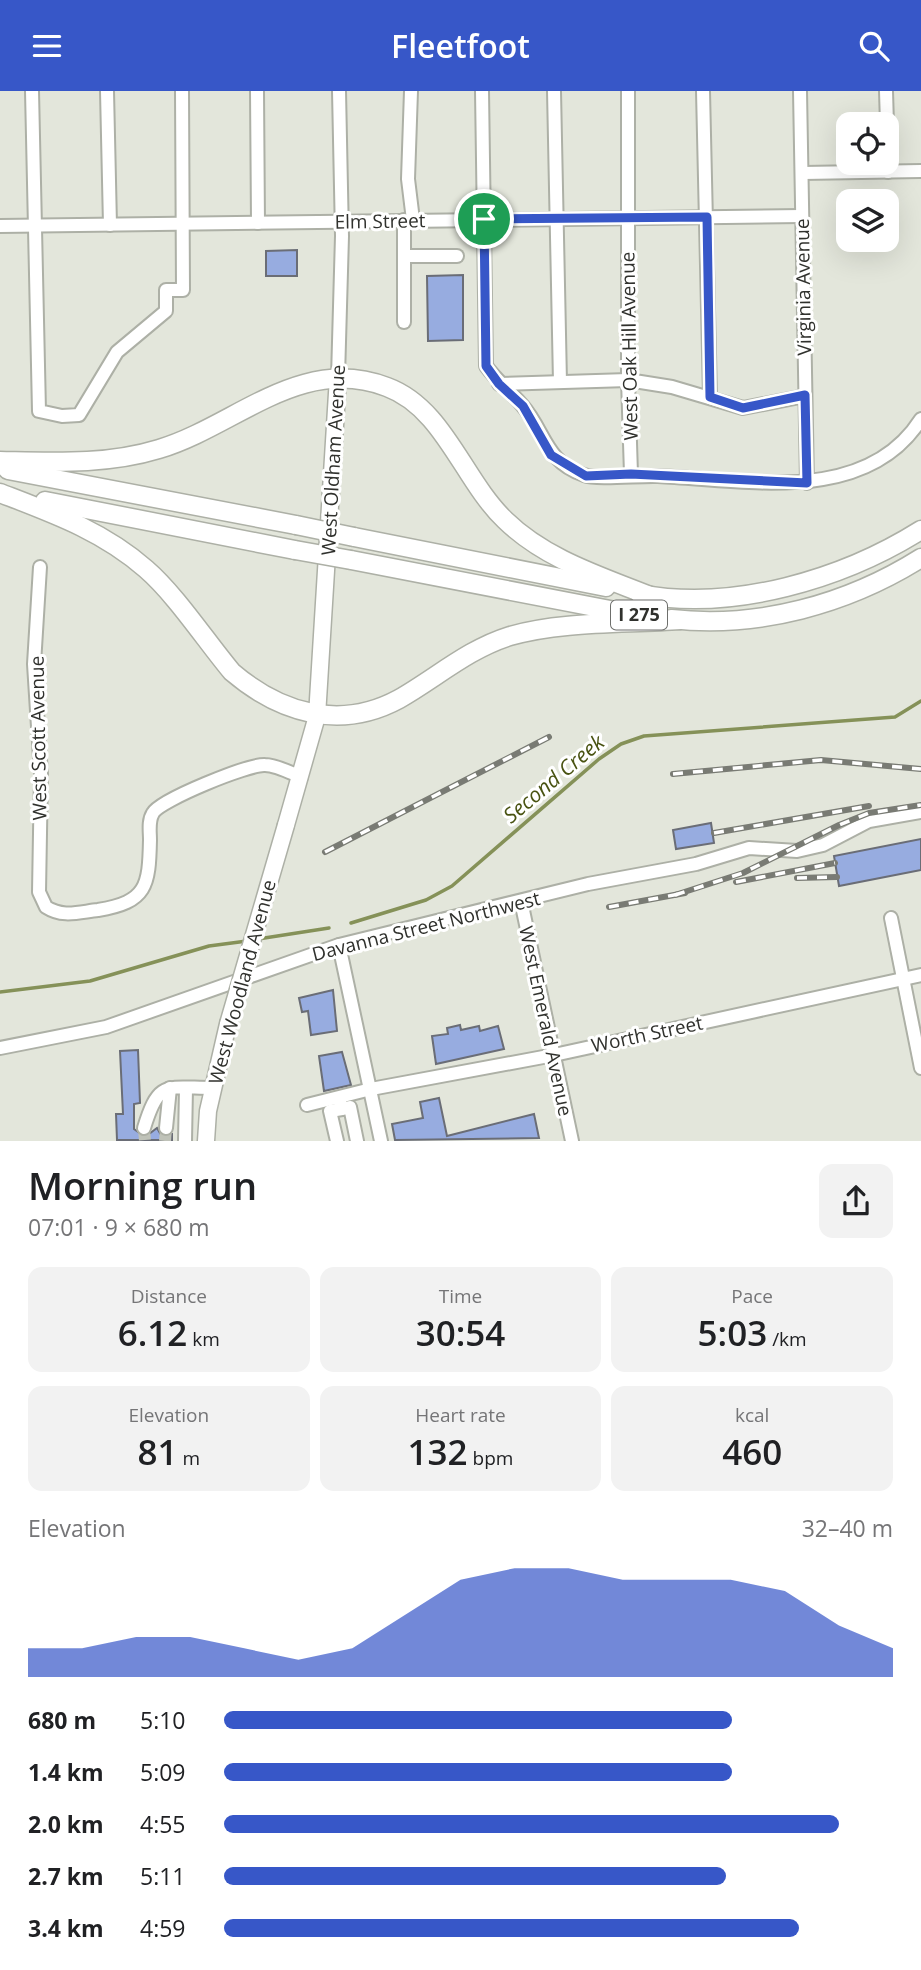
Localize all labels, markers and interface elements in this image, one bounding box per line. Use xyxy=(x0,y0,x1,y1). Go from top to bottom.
text: Fleetfoot xyxy=(391,24,530,67)
icon: menu xyxy=(28,27,66,65)
icon: search xyxy=(855,27,893,65)
map controls xyxy=(836,112,899,252)
button: locate xyxy=(836,112,899,175)
pin xyxy=(454,189,514,249)
button: layers xyxy=(836,189,899,252)
icon: arrive xyxy=(465,200,503,238)
street label: Elm Street xyxy=(334,207,426,235)
street label: Virginia Avenue xyxy=(789,218,817,356)
street label: West Oak Hill Avenue xyxy=(614,251,644,441)
street label: West Oldham Avenue xyxy=(315,364,351,556)
road number: I 275 xyxy=(611,601,667,629)
street label: West Scott Avenue xyxy=(24,656,52,820)
water label: Second Creek xyxy=(497,727,610,829)
street label: West Woodland Avenue xyxy=(202,877,282,1087)
street label: Davanna Street Northwest xyxy=(309,885,543,967)
street label: West Emerald Avenue xyxy=(513,924,579,1118)
street label: Worth Street xyxy=(589,1009,705,1058)
text: Morning run xyxy=(28,1159,257,1211)
button: share xyxy=(819,1164,893,1238)
text: 07:01 · 9 × 680 m xyxy=(28,1211,210,1243)
text: Distance xyxy=(131,1283,207,1309)
text: Time xyxy=(439,1283,482,1309)
text: Pace xyxy=(731,1283,773,1309)
text: 6.12 xyxy=(118,1309,187,1356)
text: 30:54 xyxy=(416,1309,505,1356)
text: 5:03 xyxy=(698,1309,767,1356)
text: km xyxy=(187,1326,220,1352)
text: /km xyxy=(767,1326,807,1352)
text: Elevation xyxy=(128,1402,209,1428)
text: Heart rate xyxy=(415,1402,506,1428)
text: kcal xyxy=(735,1402,769,1428)
text: 81 xyxy=(138,1428,178,1475)
text: 132 xyxy=(408,1428,468,1475)
text: 460 xyxy=(722,1428,782,1475)
text: m xyxy=(178,1445,200,1471)
text: bpm xyxy=(468,1445,513,1471)
text: Elevation xyxy=(28,1512,126,1544)
text: 32–40 m xyxy=(802,1512,893,1544)
text: 680 m xyxy=(28,1704,96,1736)
text: 5:10 xyxy=(140,1704,186,1736)
text: 1.4 km xyxy=(28,1756,104,1788)
text: 5:09 xyxy=(140,1756,186,1788)
text: 2.0 km xyxy=(28,1808,104,1840)
text: 4:55 xyxy=(140,1808,186,1840)
text: 2.7 km xyxy=(28,1860,104,1892)
text: 5:11 xyxy=(140,1860,186,1892)
text: 3.4 km xyxy=(28,1912,104,1944)
text: 4:59 xyxy=(140,1912,186,1944)

